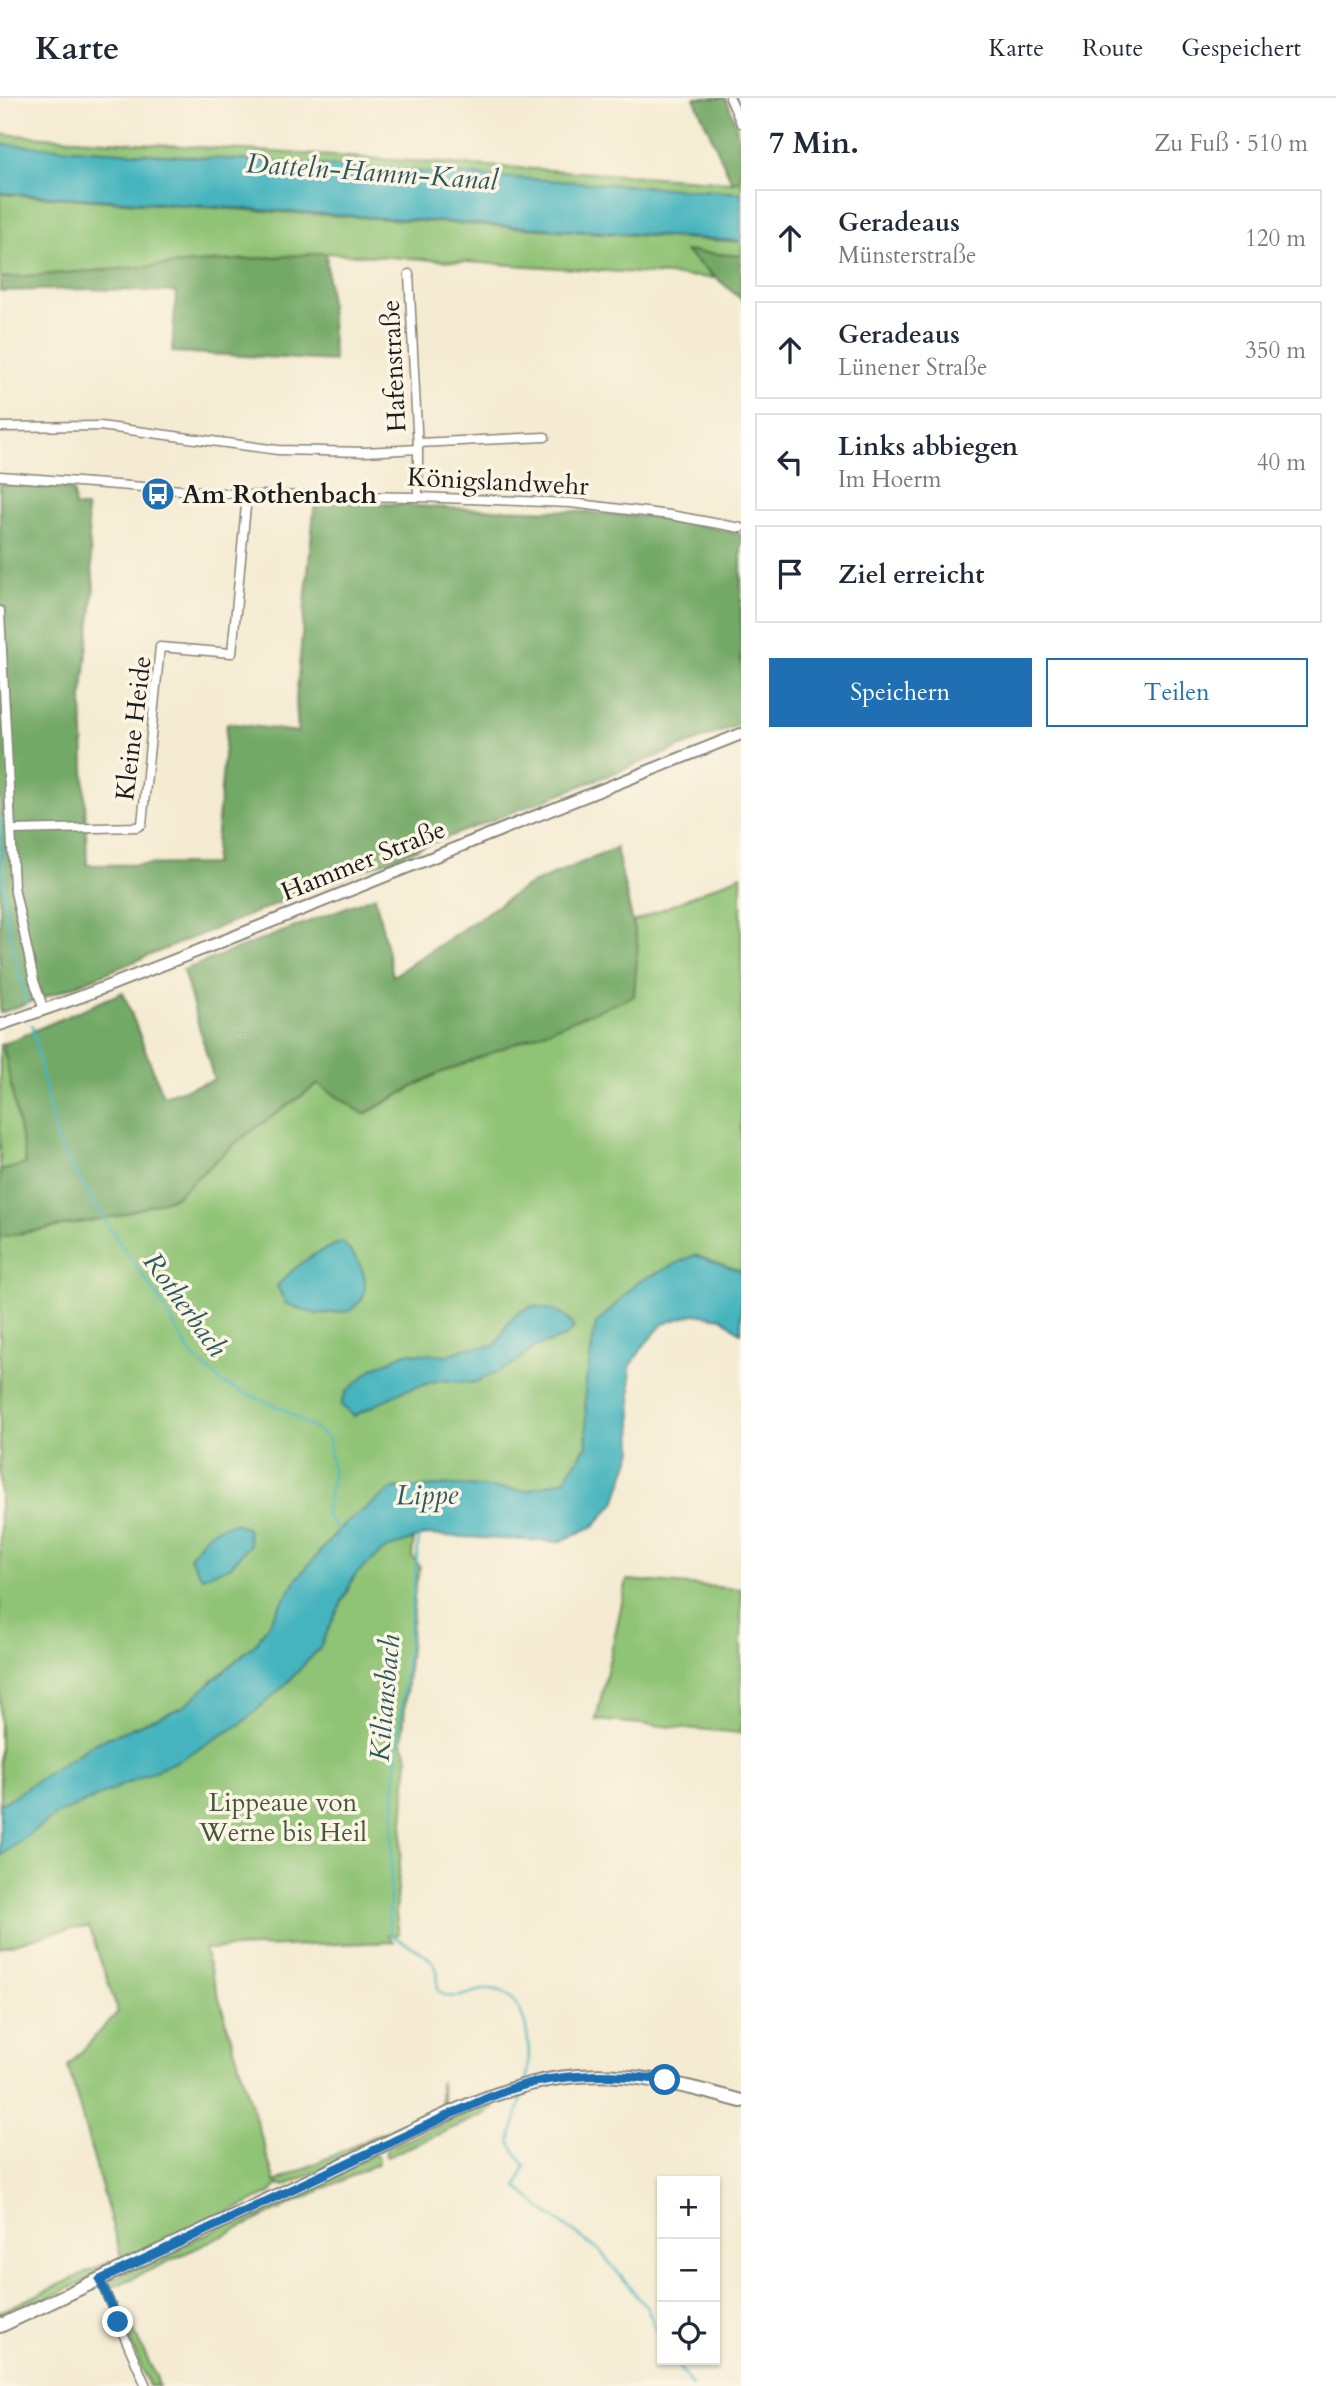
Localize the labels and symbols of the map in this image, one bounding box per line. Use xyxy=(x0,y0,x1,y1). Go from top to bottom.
water label: Datteln-Hamm-Kanal xyxy=(245,144,500,200)
street label: Hafenstraße xyxy=(373,299,414,433)
street label: Königslandwehr xyxy=(406,459,590,504)
bus stop icon: Am Rothenbach xyxy=(139,475,177,513)
place label: Am Rothenbach xyxy=(182,477,377,512)
street label: Kleine Heide xyxy=(107,654,160,802)
street label: Hammer Straße xyxy=(276,812,451,909)
water label: Rotherbach xyxy=(134,1244,236,1365)
water label: Lippe xyxy=(396,1475,459,1515)
water label: Kiliansbach xyxy=(361,1632,410,1763)
park label: Lippeaue von Werne bis Heil xyxy=(198,1785,367,1850)
route start xyxy=(649,2064,680,2095)
route end xyxy=(102,2306,133,2337)

